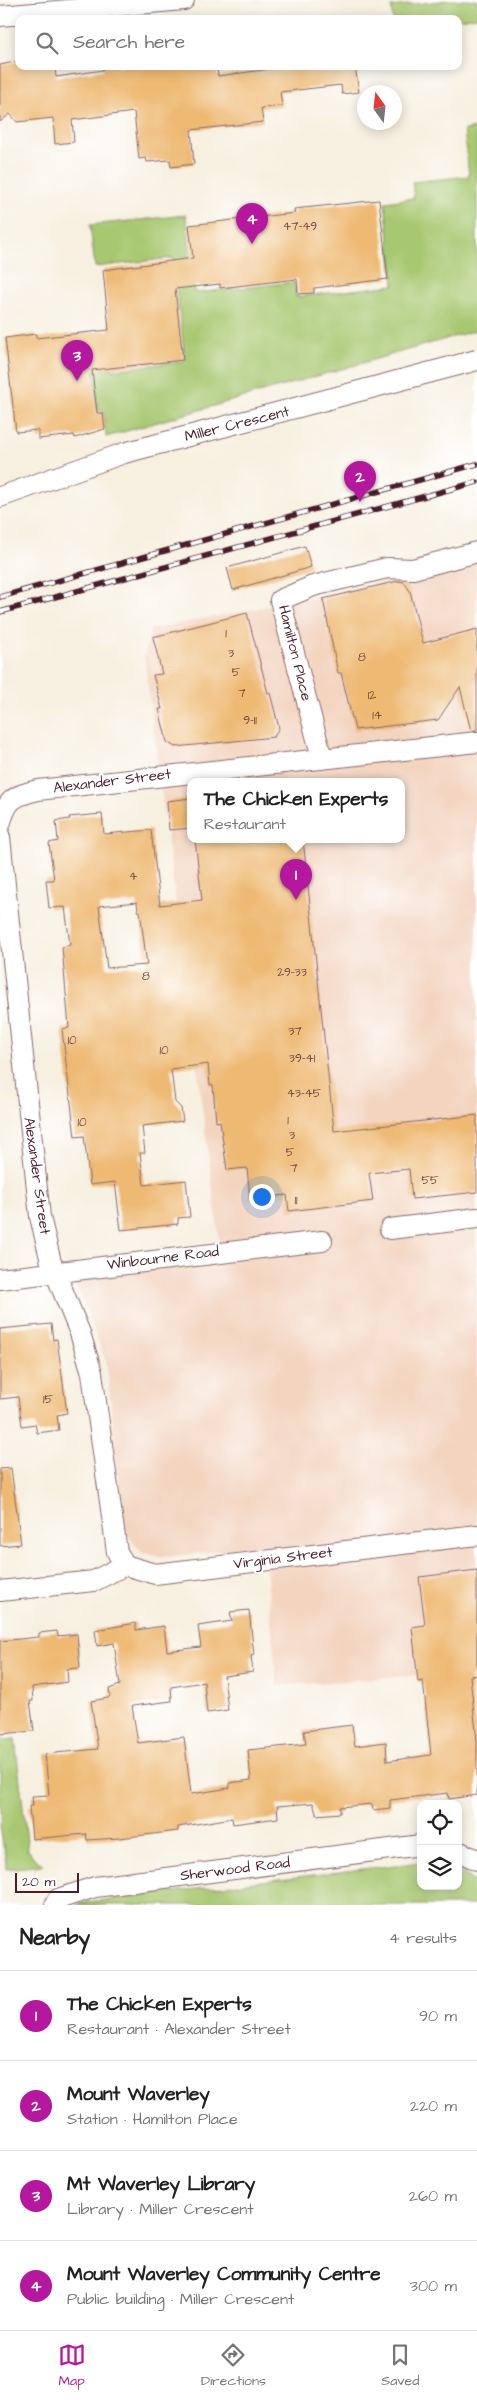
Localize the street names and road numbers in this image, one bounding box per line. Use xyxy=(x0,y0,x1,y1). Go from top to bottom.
street label: Miller Crescent xyxy=(182,401,292,447)
street label: Hamilton Place xyxy=(273,603,317,703)
street label: Alexander Street xyxy=(52,763,172,799)
street label: Alexander Street xyxy=(18,1116,56,1236)
street label: Winbourne Road xyxy=(106,1241,221,1275)
street label: Virginia Street xyxy=(232,1542,334,1575)
street label: Sherwood Road xyxy=(179,1852,291,1886)

